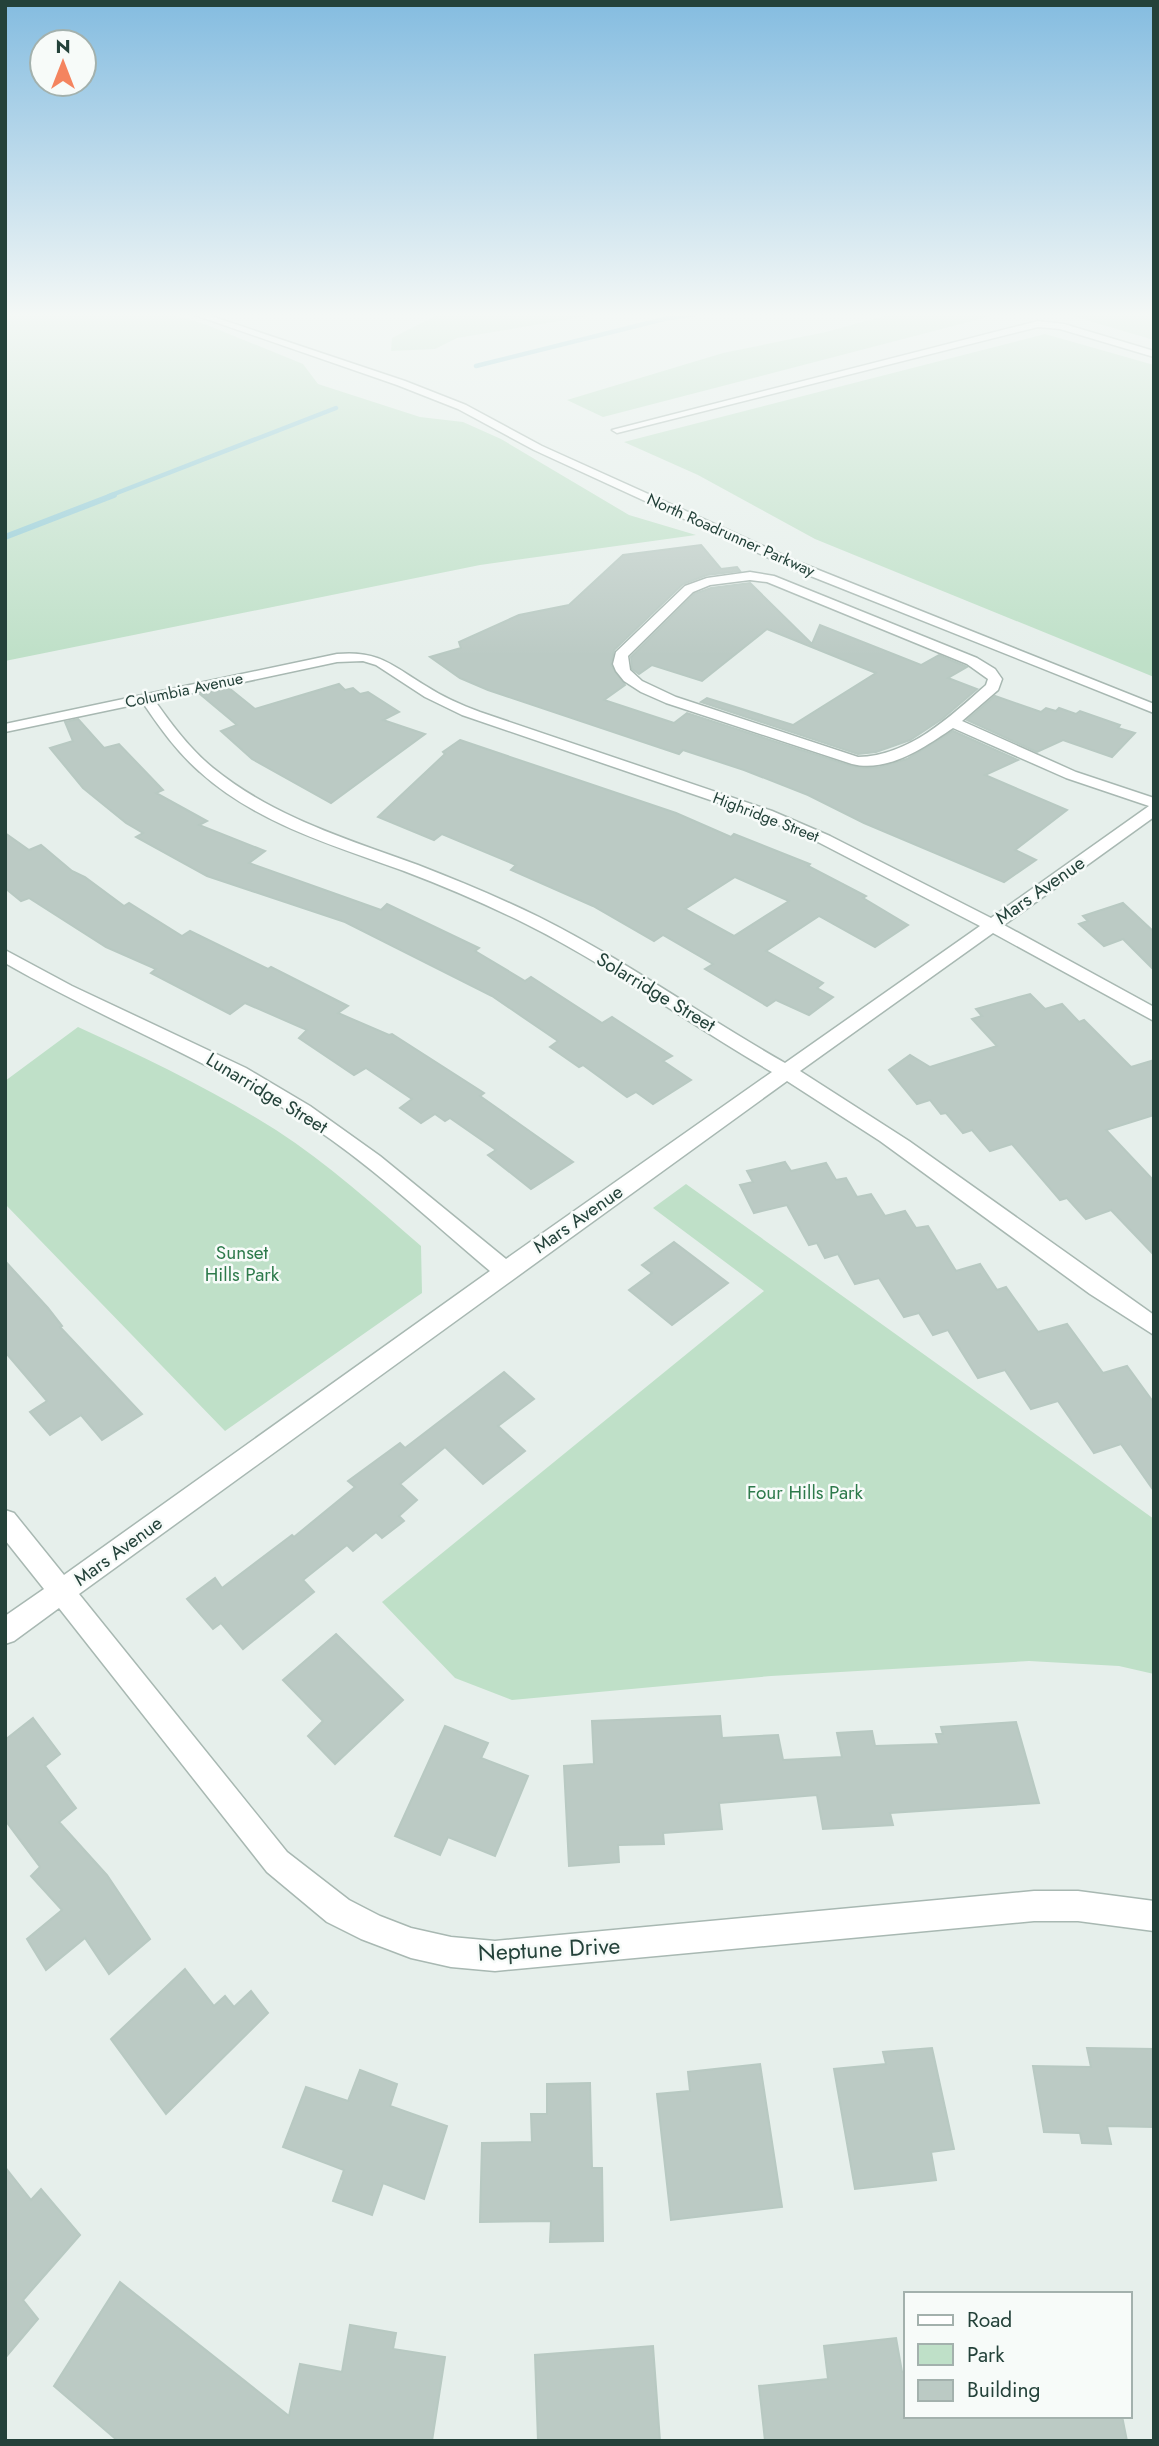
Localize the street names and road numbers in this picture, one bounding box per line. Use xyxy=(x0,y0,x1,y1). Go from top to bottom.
street label: North Roadrunner Parkway xyxy=(643,488,820,583)
street label: Columbia Avenue xyxy=(123,666,245,714)
street label: Highridge Street xyxy=(709,786,823,848)
street label: Mars Avenue xyxy=(990,849,1090,931)
street label: Solarridge Street xyxy=(591,946,721,1038)
street label: Lunarridge Street xyxy=(201,1046,333,1140)
street label: Mars Avenue xyxy=(528,1178,628,1260)
street label: Mars Avenue xyxy=(68,1510,168,1592)
street label: Neptune Drive xyxy=(477,1928,621,1970)

